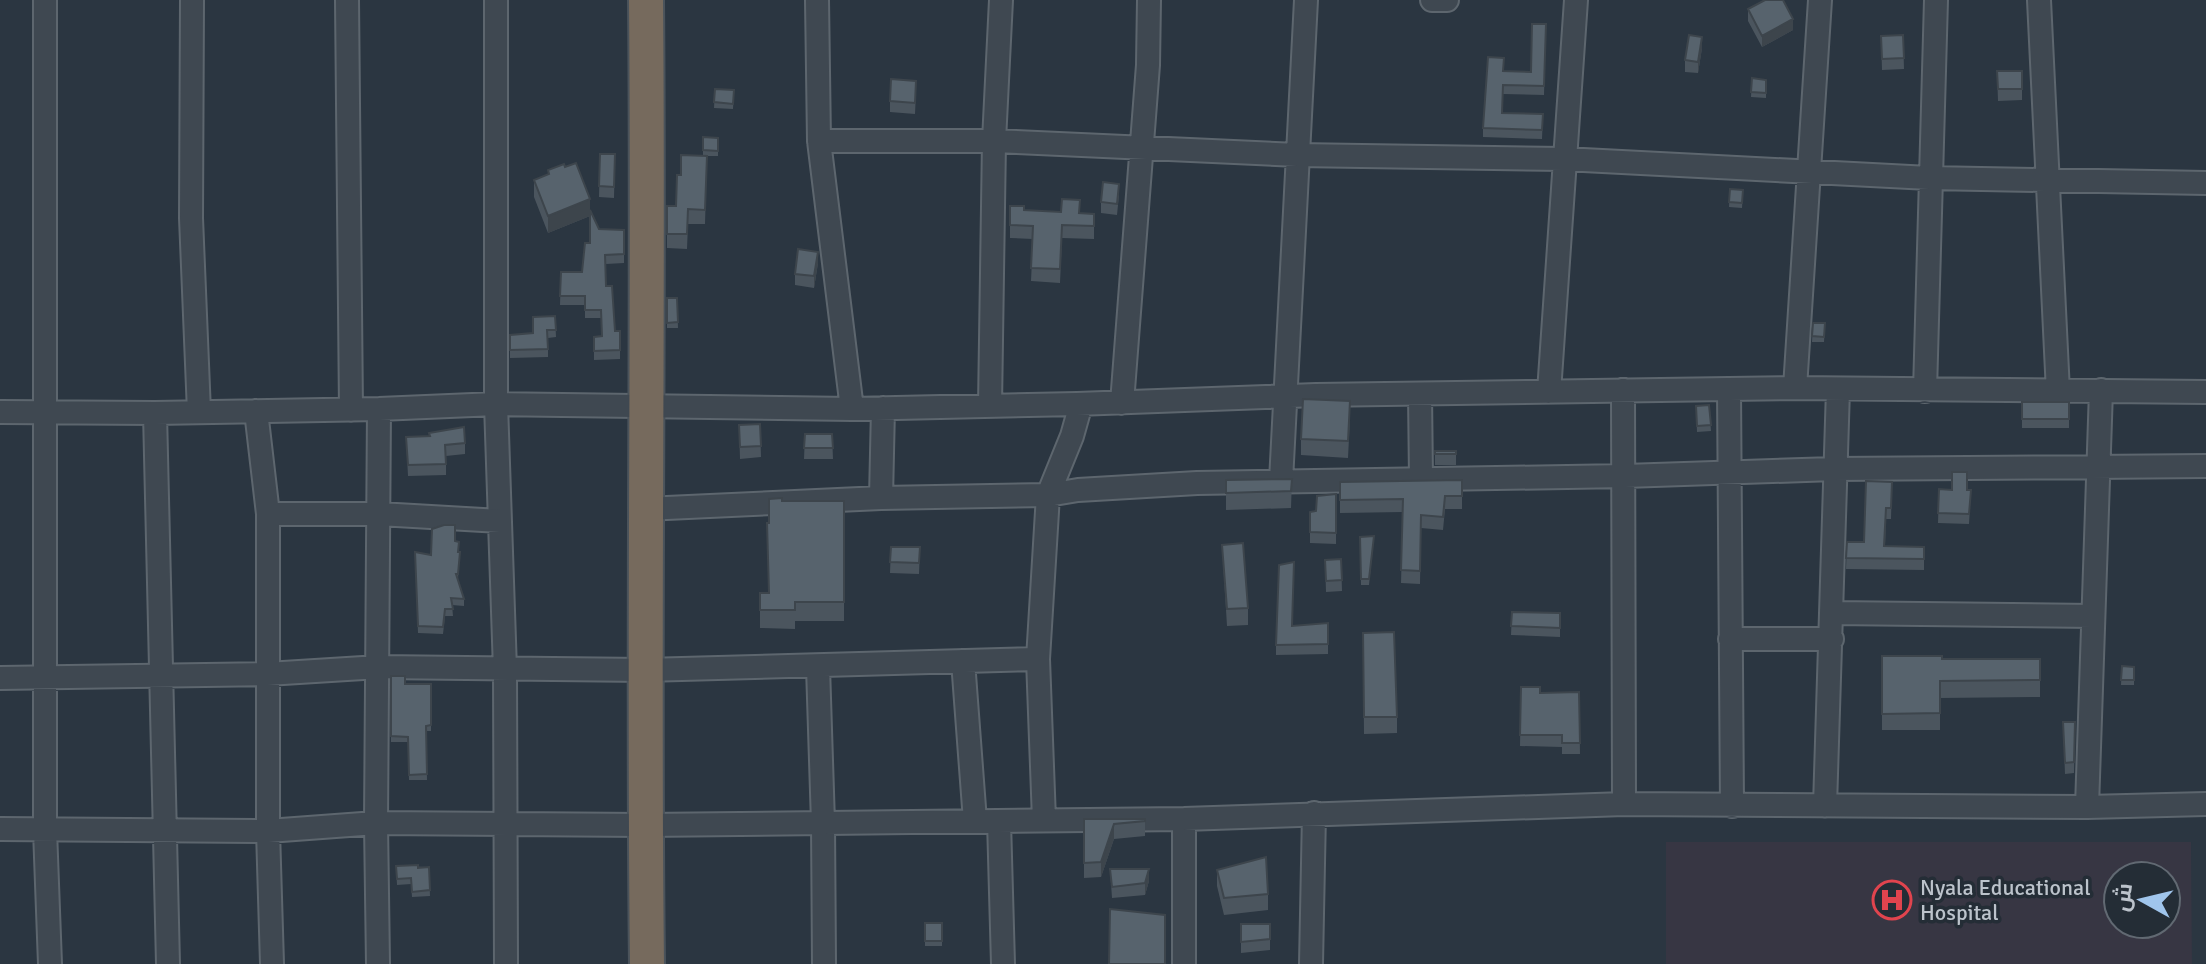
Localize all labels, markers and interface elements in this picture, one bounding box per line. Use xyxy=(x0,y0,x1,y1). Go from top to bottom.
north arrow xyxy=(2102,860,2182,940)
place label: Nyala Educational Hospital xyxy=(1920,874,2091,926)
hospital icon: Nyala Educational Hospital xyxy=(1871,879,1913,921)
text: ش xyxy=(2107,881,2138,913)

